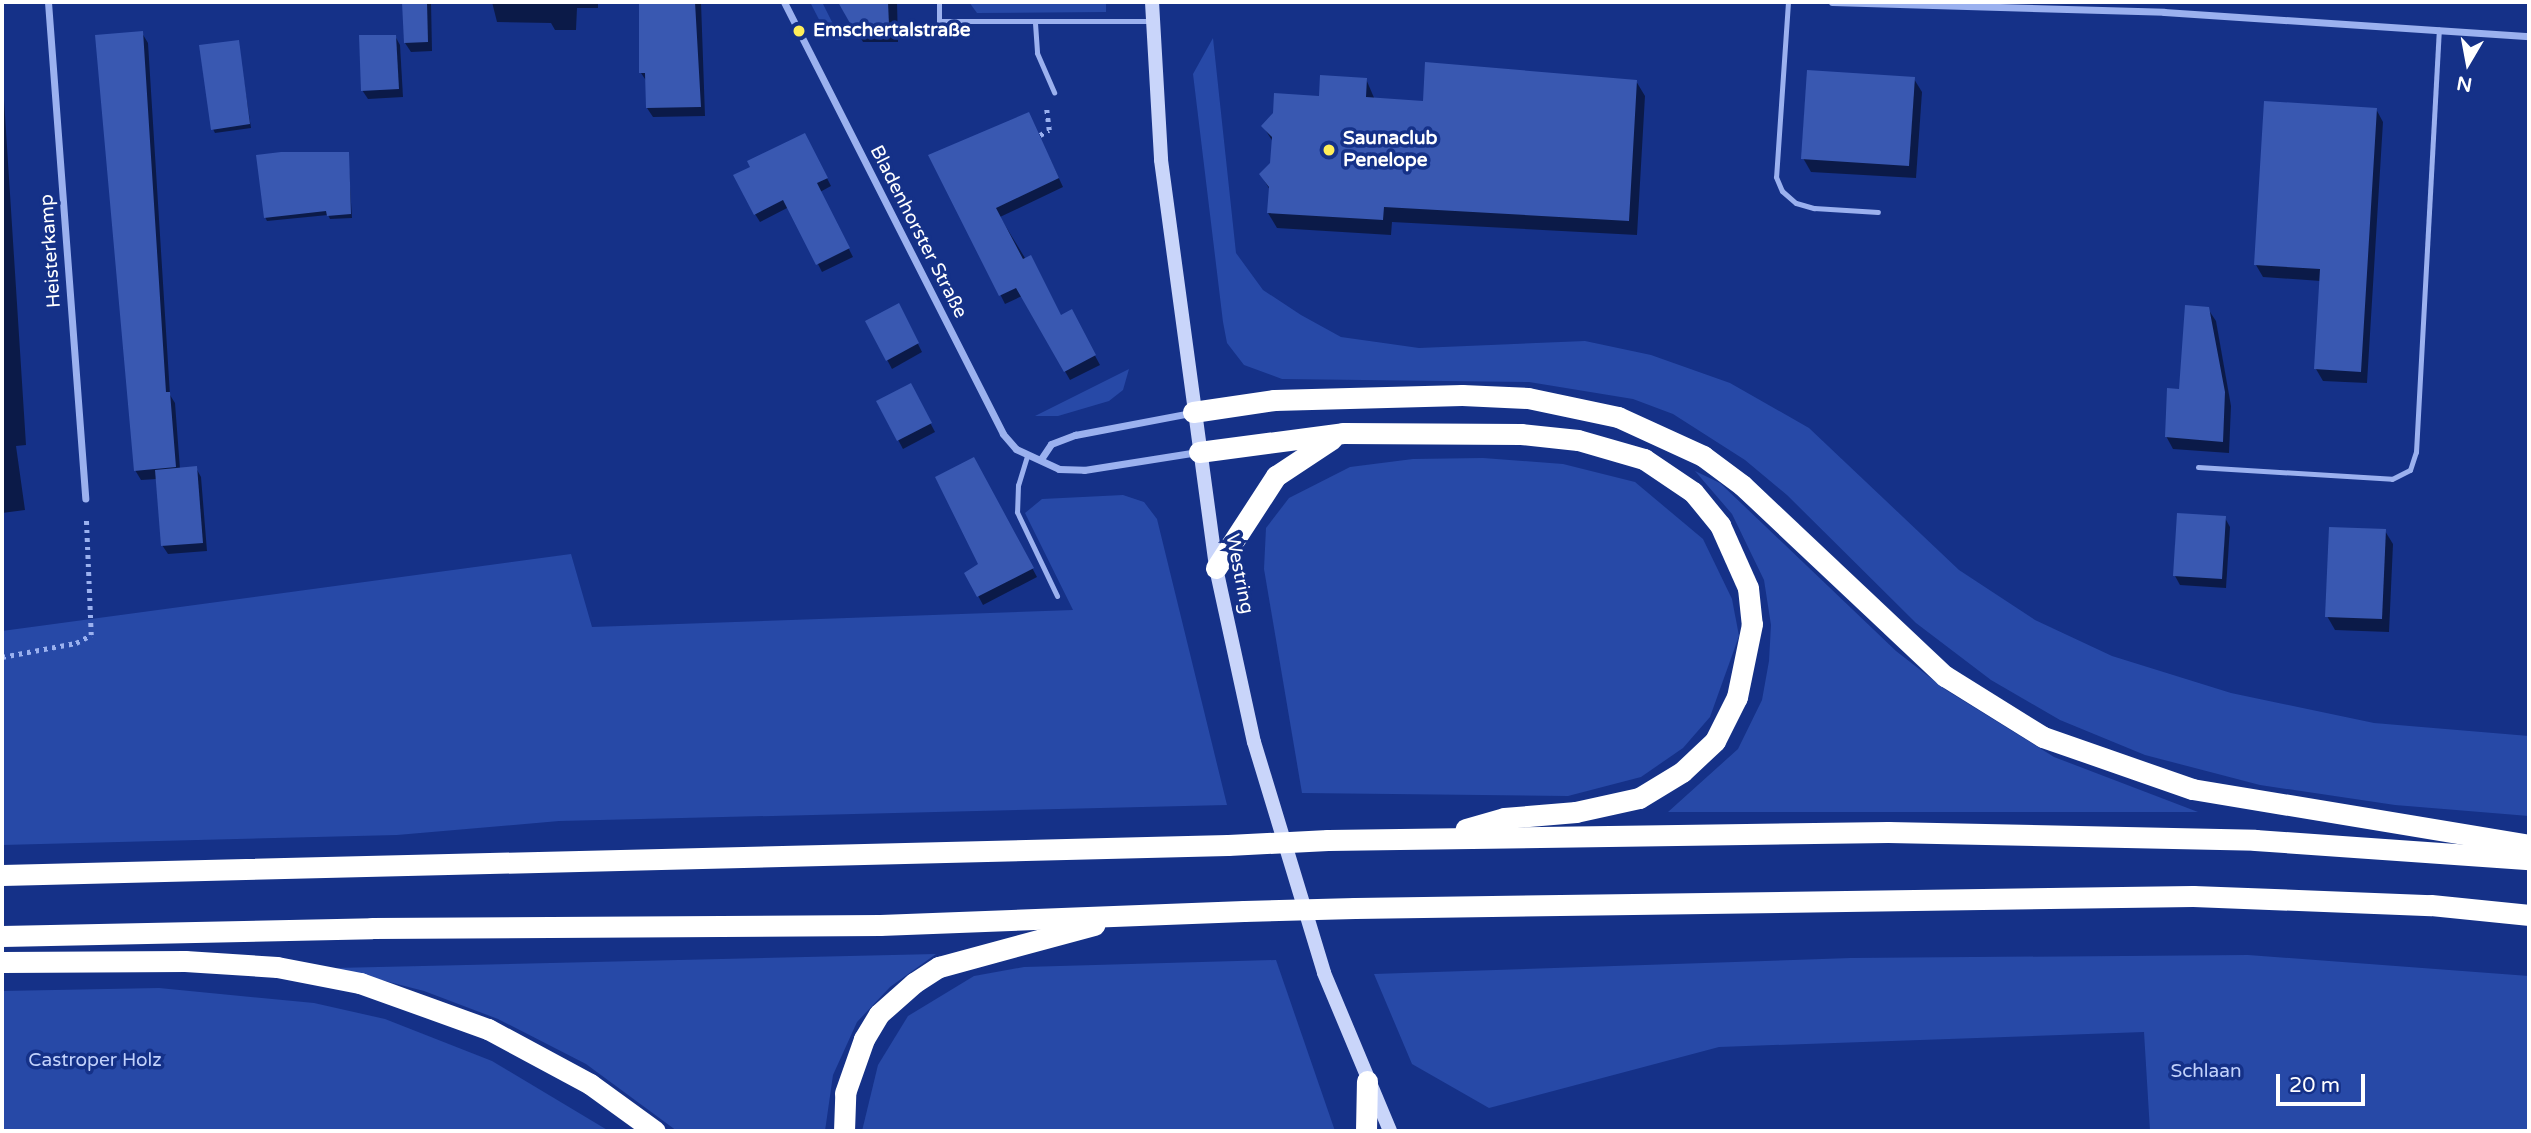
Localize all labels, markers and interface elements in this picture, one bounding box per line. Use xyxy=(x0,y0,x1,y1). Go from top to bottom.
place label: Emschertalstraße xyxy=(813,20,971,42)
marker: Emschertalstraße xyxy=(791,23,807,39)
north arrow xyxy=(2433,28,2503,98)
text: N xyxy=(2455,72,2474,96)
place label: Saunaclub Penelope xyxy=(1343,128,1438,172)
street label: Bladenhorster Straße xyxy=(864,142,972,322)
marker: Saunaclub Penelope xyxy=(1321,142,1337,158)
street label: Heisterkamp xyxy=(36,193,66,309)
street label: Westring xyxy=(1220,532,1258,616)
park label: Castroper Holz xyxy=(28,1050,162,1072)
scale bar xyxy=(2279,1060,2368,1104)
park label: Schlaan xyxy=(2170,1061,2242,1083)
text: 20 m xyxy=(2289,1073,2340,1098)

